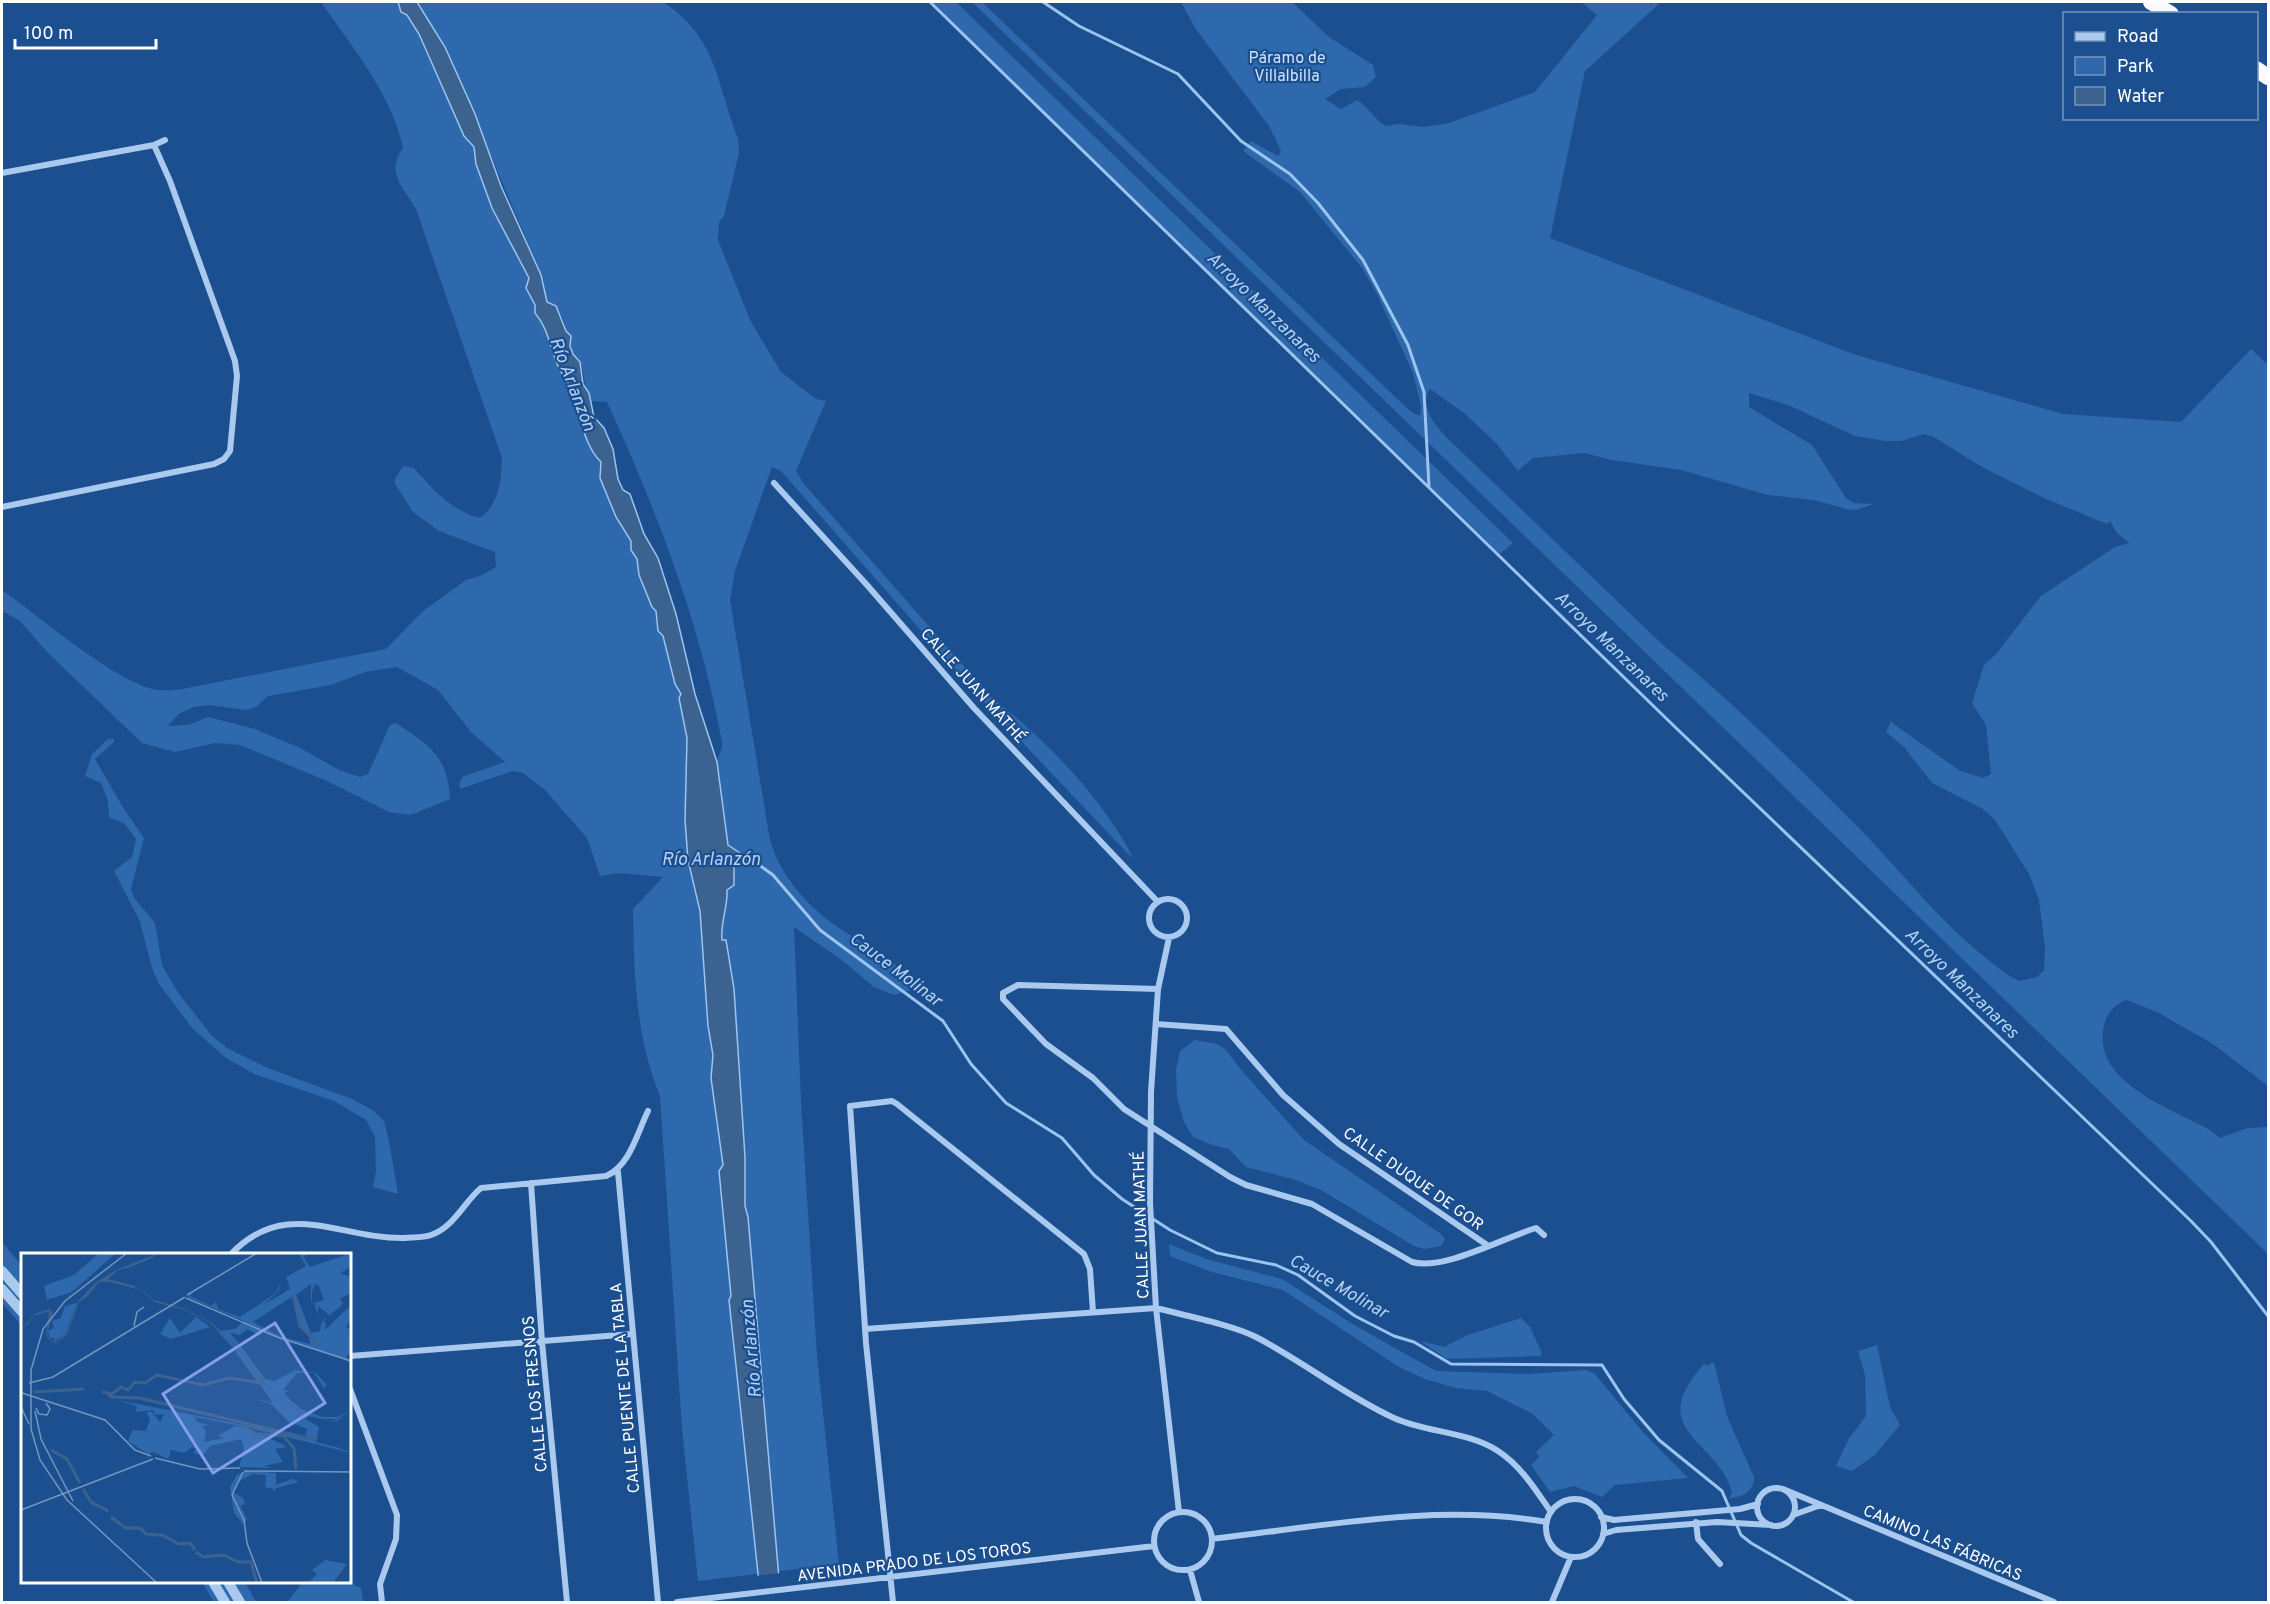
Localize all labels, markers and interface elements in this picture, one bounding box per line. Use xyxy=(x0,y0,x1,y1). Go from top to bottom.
scale bar xyxy=(15,12,156,50)
legend xyxy=(2063,12,2258,120)
text: 100 m xyxy=(24,23,73,46)
text: Road xyxy=(2117,26,2159,49)
park label: Páramo de Villalbilla xyxy=(1248,49,1326,87)
text: Park xyxy=(2117,56,2154,79)
text: Water xyxy=(2117,86,2164,109)
water label: Arroyo Manzanares xyxy=(1201,248,1326,369)
water label: Río Arlanzón xyxy=(543,334,600,435)
water label: Arroyo Manzanares xyxy=(1549,587,1674,708)
street label: CALLE JUAN MATHÉ xyxy=(916,623,1031,748)
water label: Río Arlanzón xyxy=(662,849,761,872)
water label: Arroyo Manzanares xyxy=(1899,924,2024,1045)
water label: Cauce Molinar xyxy=(844,928,948,1014)
street label: CALLE DUQUE DE GOR xyxy=(1339,1123,1487,1236)
street label: CALLE JUAN MATHÉ xyxy=(1127,1151,1155,1299)
water label: Cauce Molinar xyxy=(1285,1250,1394,1326)
inset map xyxy=(21,1253,351,1583)
street label: CALLE PUENTE DE LA TABLA xyxy=(607,1282,645,1494)
water label: Río Arlanzón xyxy=(737,1298,768,1399)
street label: CALLE LOS FRESNOS xyxy=(519,1315,553,1473)
street label: CAMINO LAS FÁBRICAS xyxy=(1860,1499,2026,1586)
street label: AVENIDA PRADO DE LOS TOROS xyxy=(796,1539,1032,1587)

